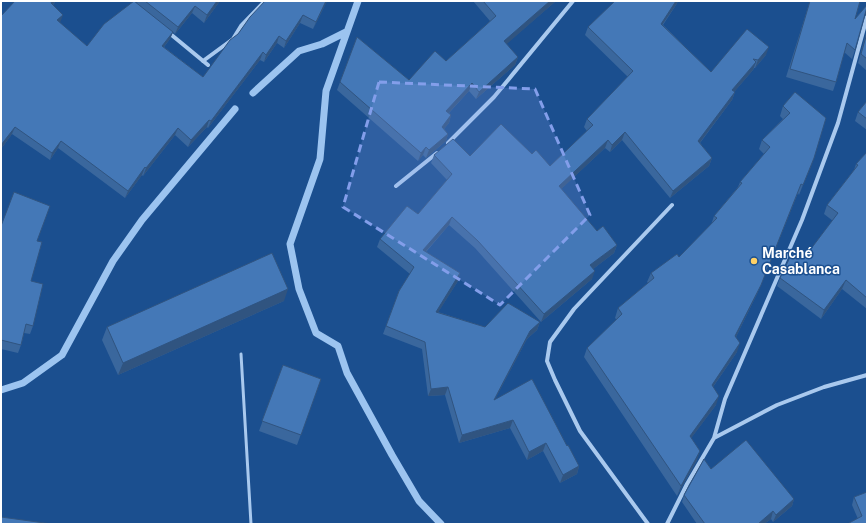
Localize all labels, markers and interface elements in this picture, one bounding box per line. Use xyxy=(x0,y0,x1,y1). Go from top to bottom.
place label: Marché Casablanca xyxy=(762,245,840,277)
marker: Marché Casablanca xyxy=(749,256,759,266)

